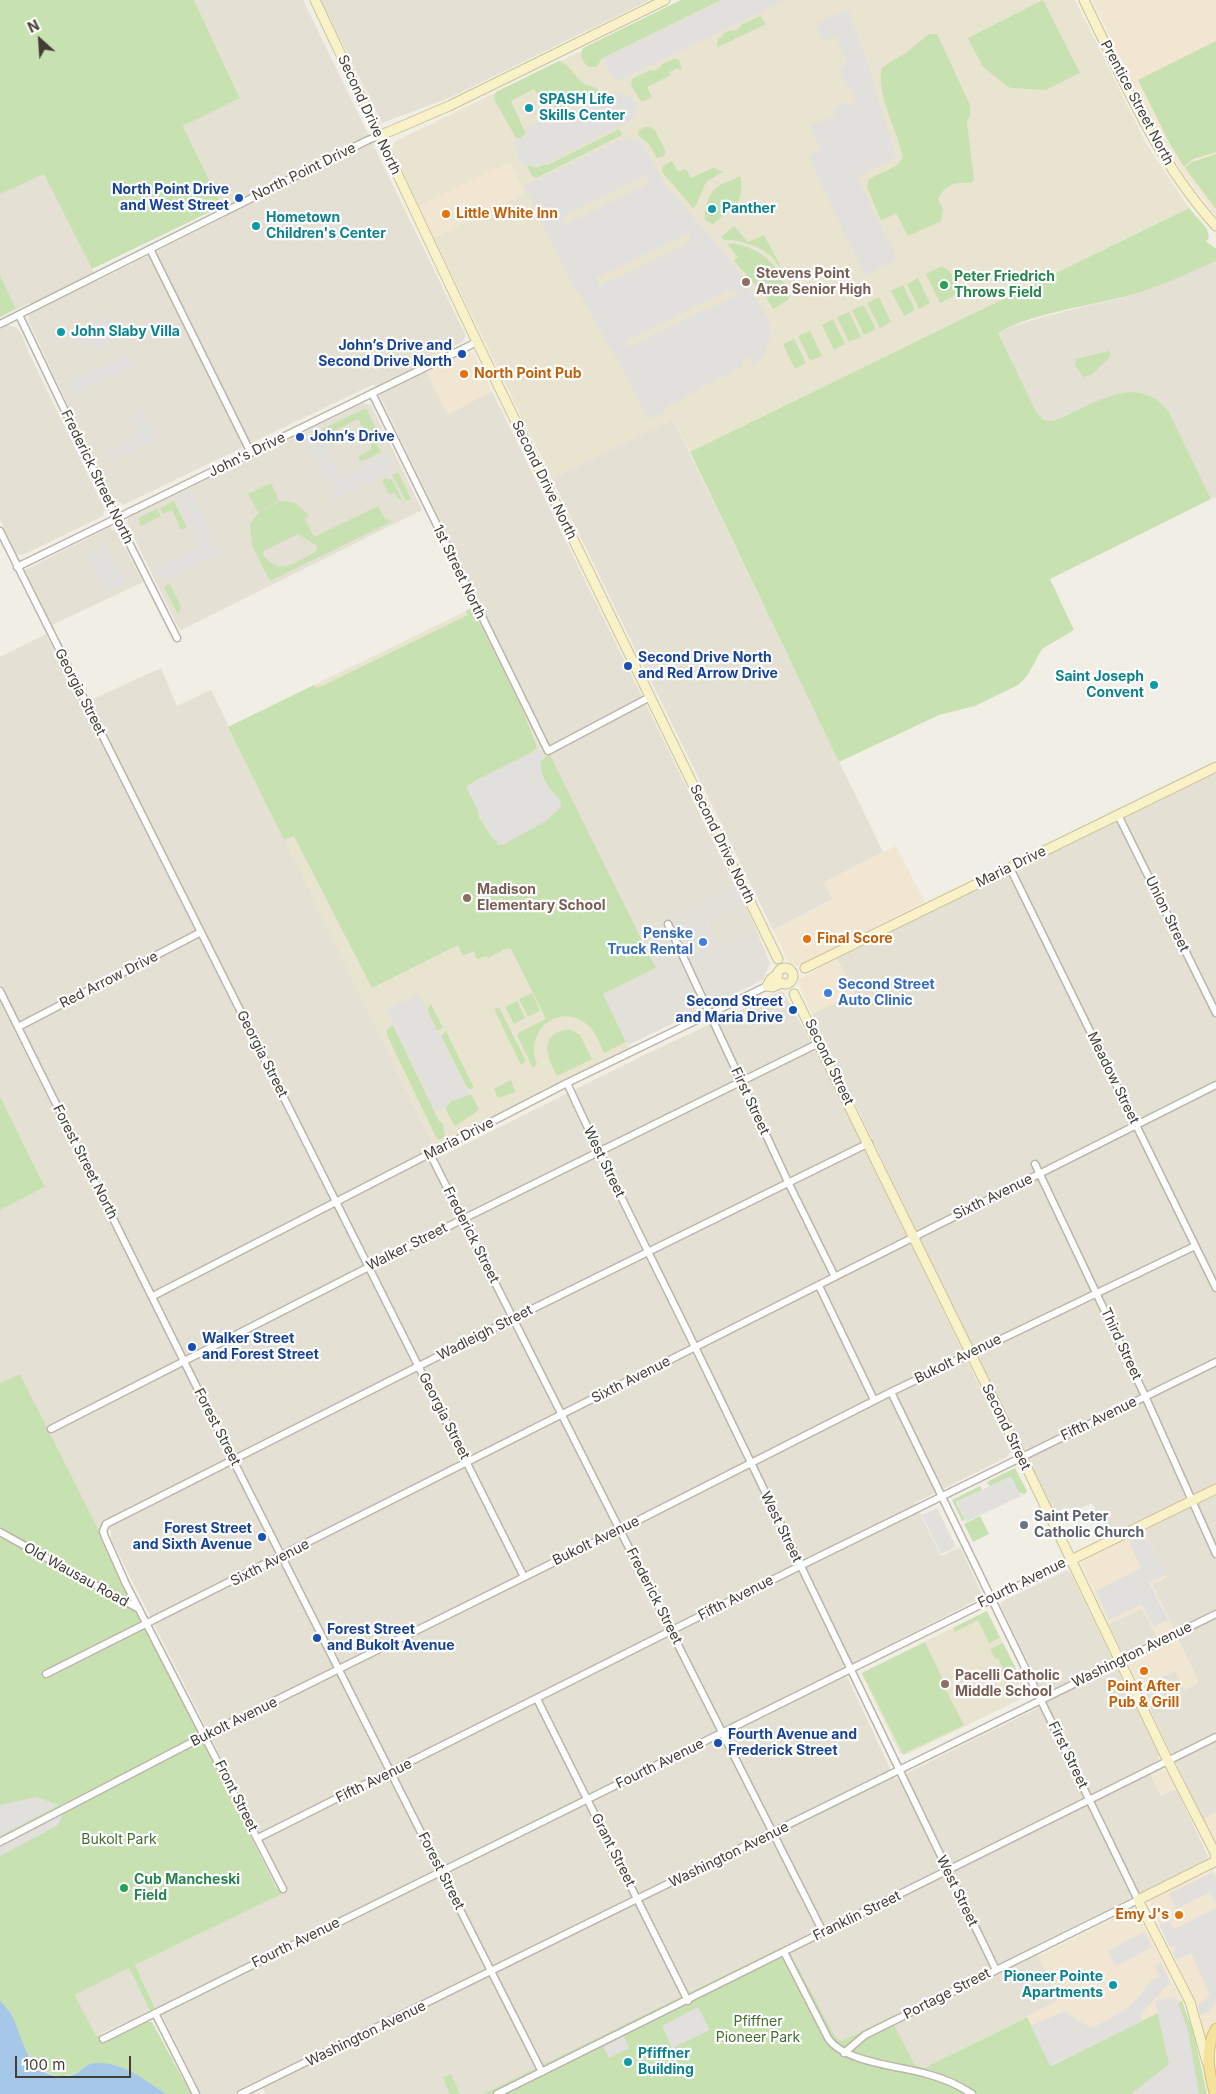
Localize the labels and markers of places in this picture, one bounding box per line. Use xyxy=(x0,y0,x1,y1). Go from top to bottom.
place label: SPASH Life Skills Center xyxy=(539,92,625,124)
marker: SPASH Life Skills Center xyxy=(523,102,535,114)
place label: North Point Drive and West Street xyxy=(112,182,229,214)
marker: North Point Drive and West Street xyxy=(233,192,245,204)
place label: Panther xyxy=(722,201,776,217)
marker: Panther xyxy=(706,203,718,215)
place label: Little White Inn xyxy=(456,206,558,222)
marker: Little White Inn xyxy=(440,208,452,220)
place label: Hometown Children's Center xyxy=(266,210,386,242)
marker: Hometown Children's Center xyxy=(250,220,262,232)
place label: Stevens Point Area Senior High xyxy=(756,266,871,298)
place label: Peter Friedrich Throws Field xyxy=(954,269,1055,302)
marker: Stevens Point Area Senior High xyxy=(740,276,752,288)
marker: Peter Friedrich Throws Field xyxy=(938,279,950,291)
place label: John Slaby Villa xyxy=(71,324,180,340)
marker: John Slaby Villa xyxy=(55,326,67,338)
place label: John’s Drive and Second Drive North xyxy=(318,338,452,371)
marker: John’s Drive and Second Drive North xyxy=(456,348,468,360)
place label: North Point Pub xyxy=(474,366,582,382)
marker: North Point Pub xyxy=(458,368,470,380)
place label: John’s Drive xyxy=(310,429,395,445)
marker: John’s Drive xyxy=(294,431,306,443)
place label: Second Drive North and Red Arrow Drive xyxy=(638,650,778,682)
marker: Second Drive North and Red Arrow Drive xyxy=(622,660,634,672)
place label: Saint Joseph Convent xyxy=(1055,669,1144,702)
marker: Saint Joseph Convent xyxy=(1148,679,1160,691)
place label: Madison Elementary School xyxy=(477,882,606,914)
marker: Madison Elementary School xyxy=(461,892,473,904)
place label: Penske Truck Rental xyxy=(607,926,693,959)
place label: Final Score xyxy=(817,931,893,947)
marker: Final Score xyxy=(801,933,813,945)
marker: Penske Truck Rental xyxy=(697,936,709,948)
place label: Second Street Auto Clinic xyxy=(838,977,935,1010)
marker: Second Street Auto Clinic xyxy=(822,987,834,999)
place label: Second Street and Maria Drive xyxy=(676,994,783,1026)
marker: Second Street and Maria Drive xyxy=(787,1004,799,1016)
place label: Walker Street and Forest Street xyxy=(202,1331,319,1364)
marker: Walker Street and Forest Street xyxy=(186,1341,198,1353)
place label: Saint Peter Catholic Church xyxy=(1034,1509,1144,1541)
marker: Saint Peter Catholic Church xyxy=(1018,1519,1030,1531)
place label: Forest Street and Sixth Avenue xyxy=(133,1521,252,1554)
marker: Forest Street and Sixth Avenue xyxy=(256,1531,268,1543)
place label: Forest Street and Bukolt Avenue xyxy=(327,1622,455,1654)
marker: Forest Street and Bukolt Avenue xyxy=(311,1632,323,1644)
marker: Point After Pub & Grill xyxy=(1138,1665,1150,1677)
place label: Pacelli Catholic Middle School xyxy=(955,1668,1060,1700)
marker: Pacelli Catholic Middle School xyxy=(939,1678,951,1690)
place label: Point After Pub & Grill xyxy=(1108,1679,1180,1711)
place label: Fourth Avenue and Frederick Street xyxy=(728,1727,857,1760)
marker: Fourth Avenue and Frederick Street xyxy=(712,1737,724,1749)
place label: Cub Mancheski Field xyxy=(134,1872,240,1904)
marker: Cub Mancheski Field xyxy=(118,1882,130,1894)
place label: Emy J's xyxy=(1116,1907,1169,1923)
marker: Emy J's xyxy=(1173,1909,1185,1921)
place label: Pioneer Pointe Apartments xyxy=(1004,1969,1103,2001)
marker: Pioneer Pointe Apartments xyxy=(1107,1979,1119,1991)
place label: Pfiffner Building xyxy=(638,2046,694,2078)
marker: Pfiffner Building xyxy=(622,2056,634,2068)

